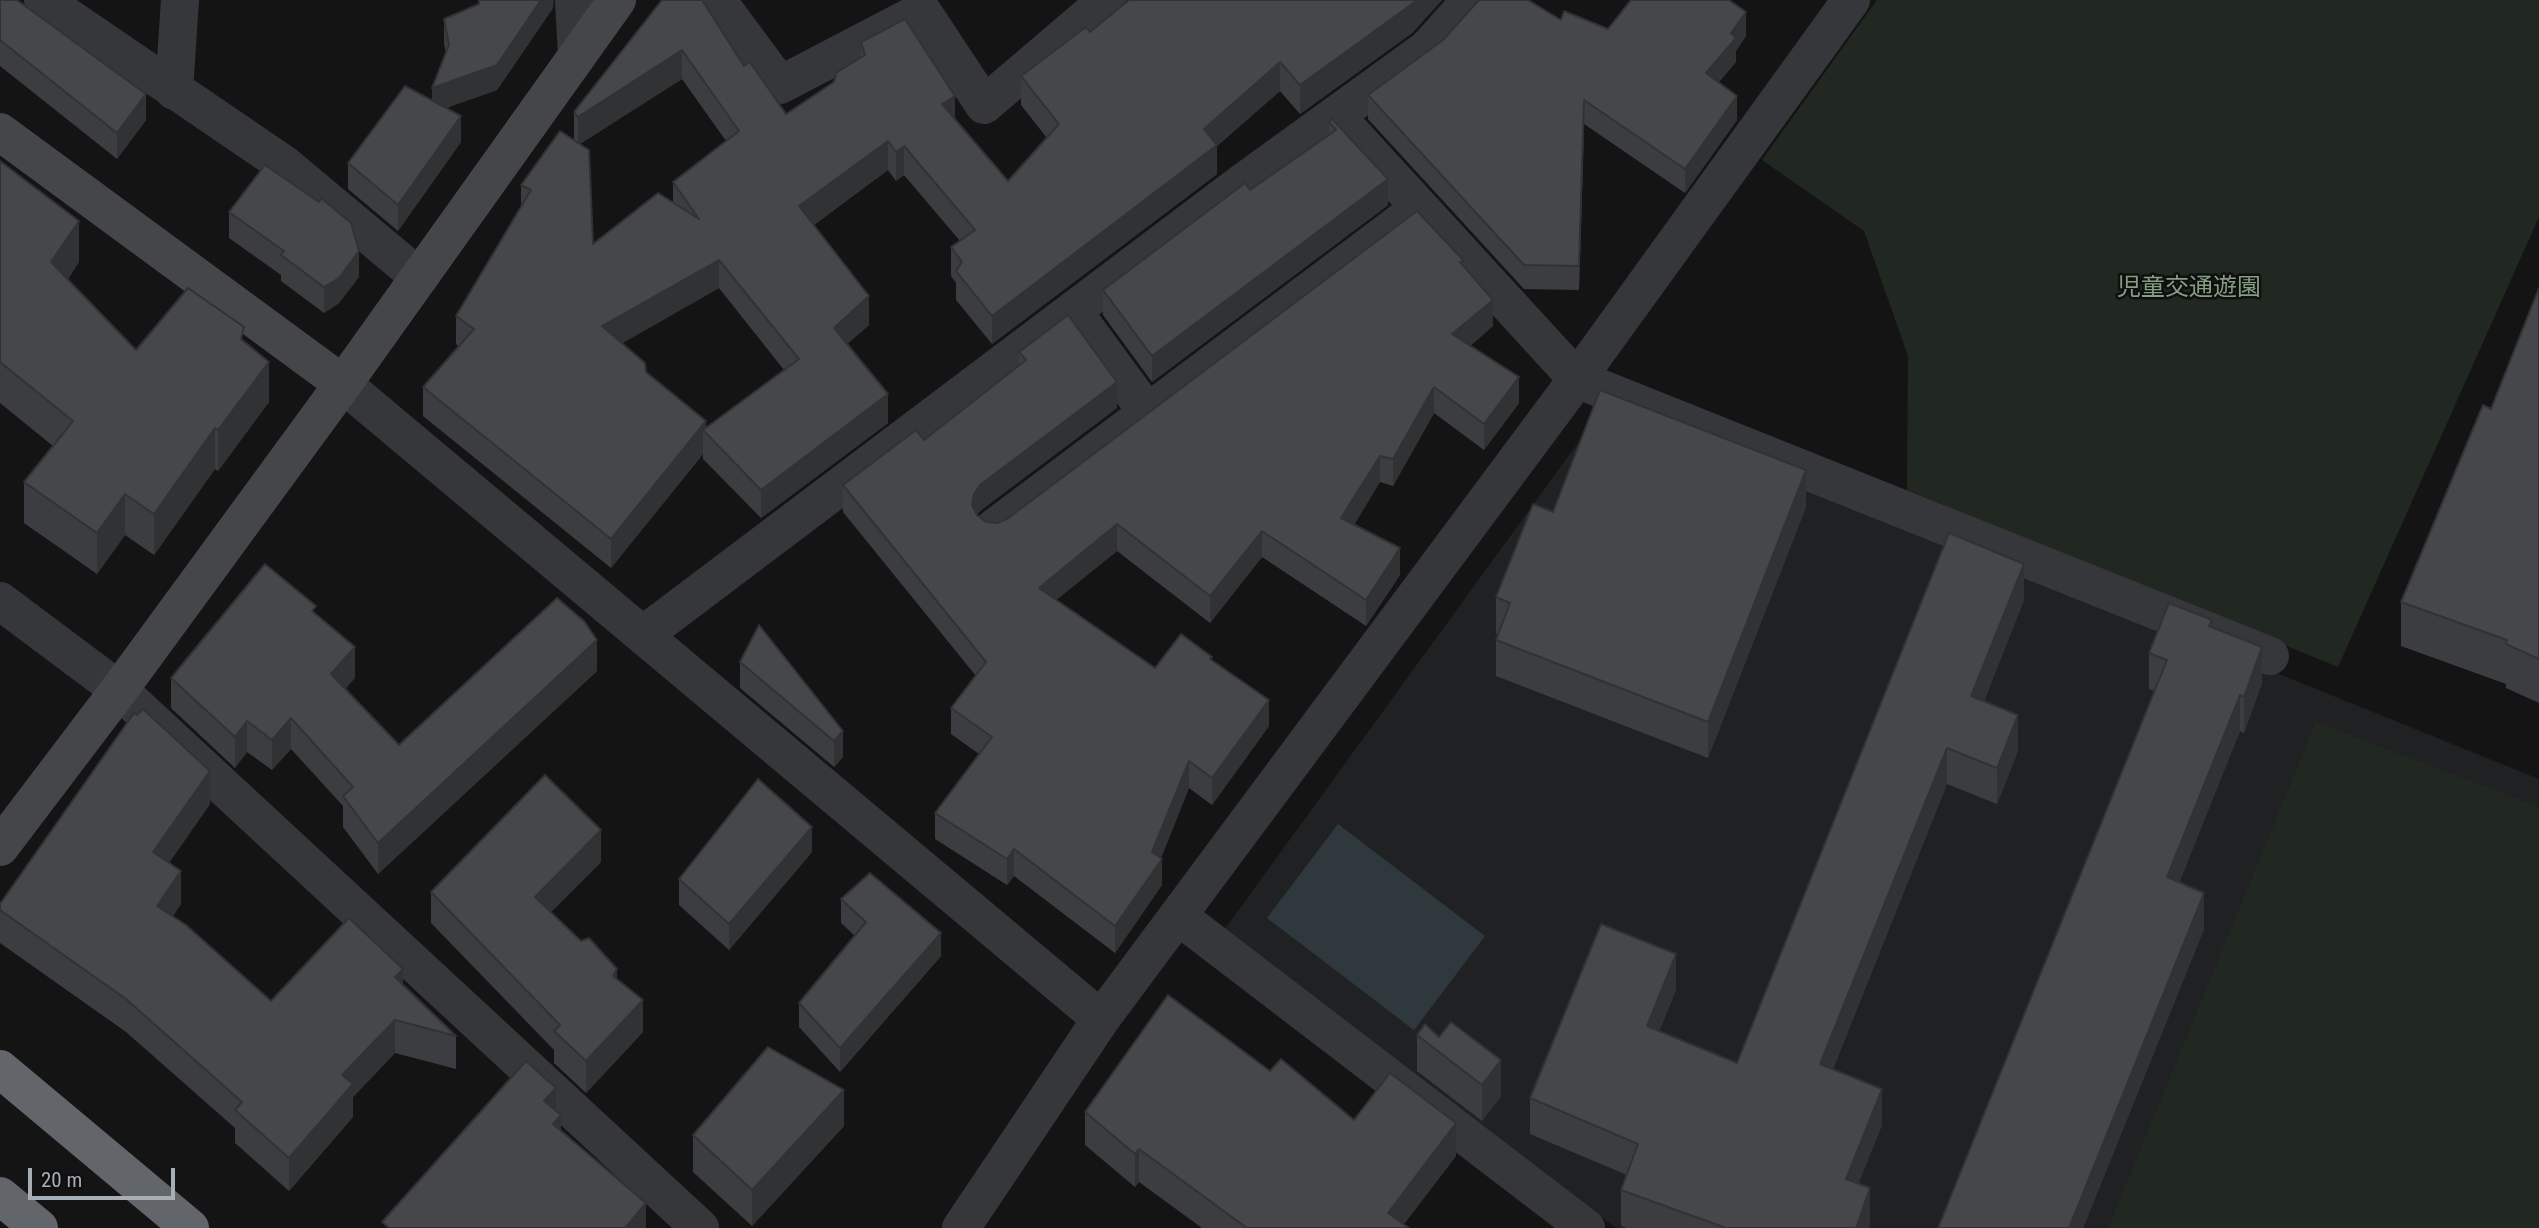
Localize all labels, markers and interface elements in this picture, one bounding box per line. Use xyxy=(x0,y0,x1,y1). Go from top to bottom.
park label: 児童交通遊園 xyxy=(2117,275,2261,303)
scale bar xyxy=(32,1154,178,1198)
text: 20 m xyxy=(41,1168,82,1192)

